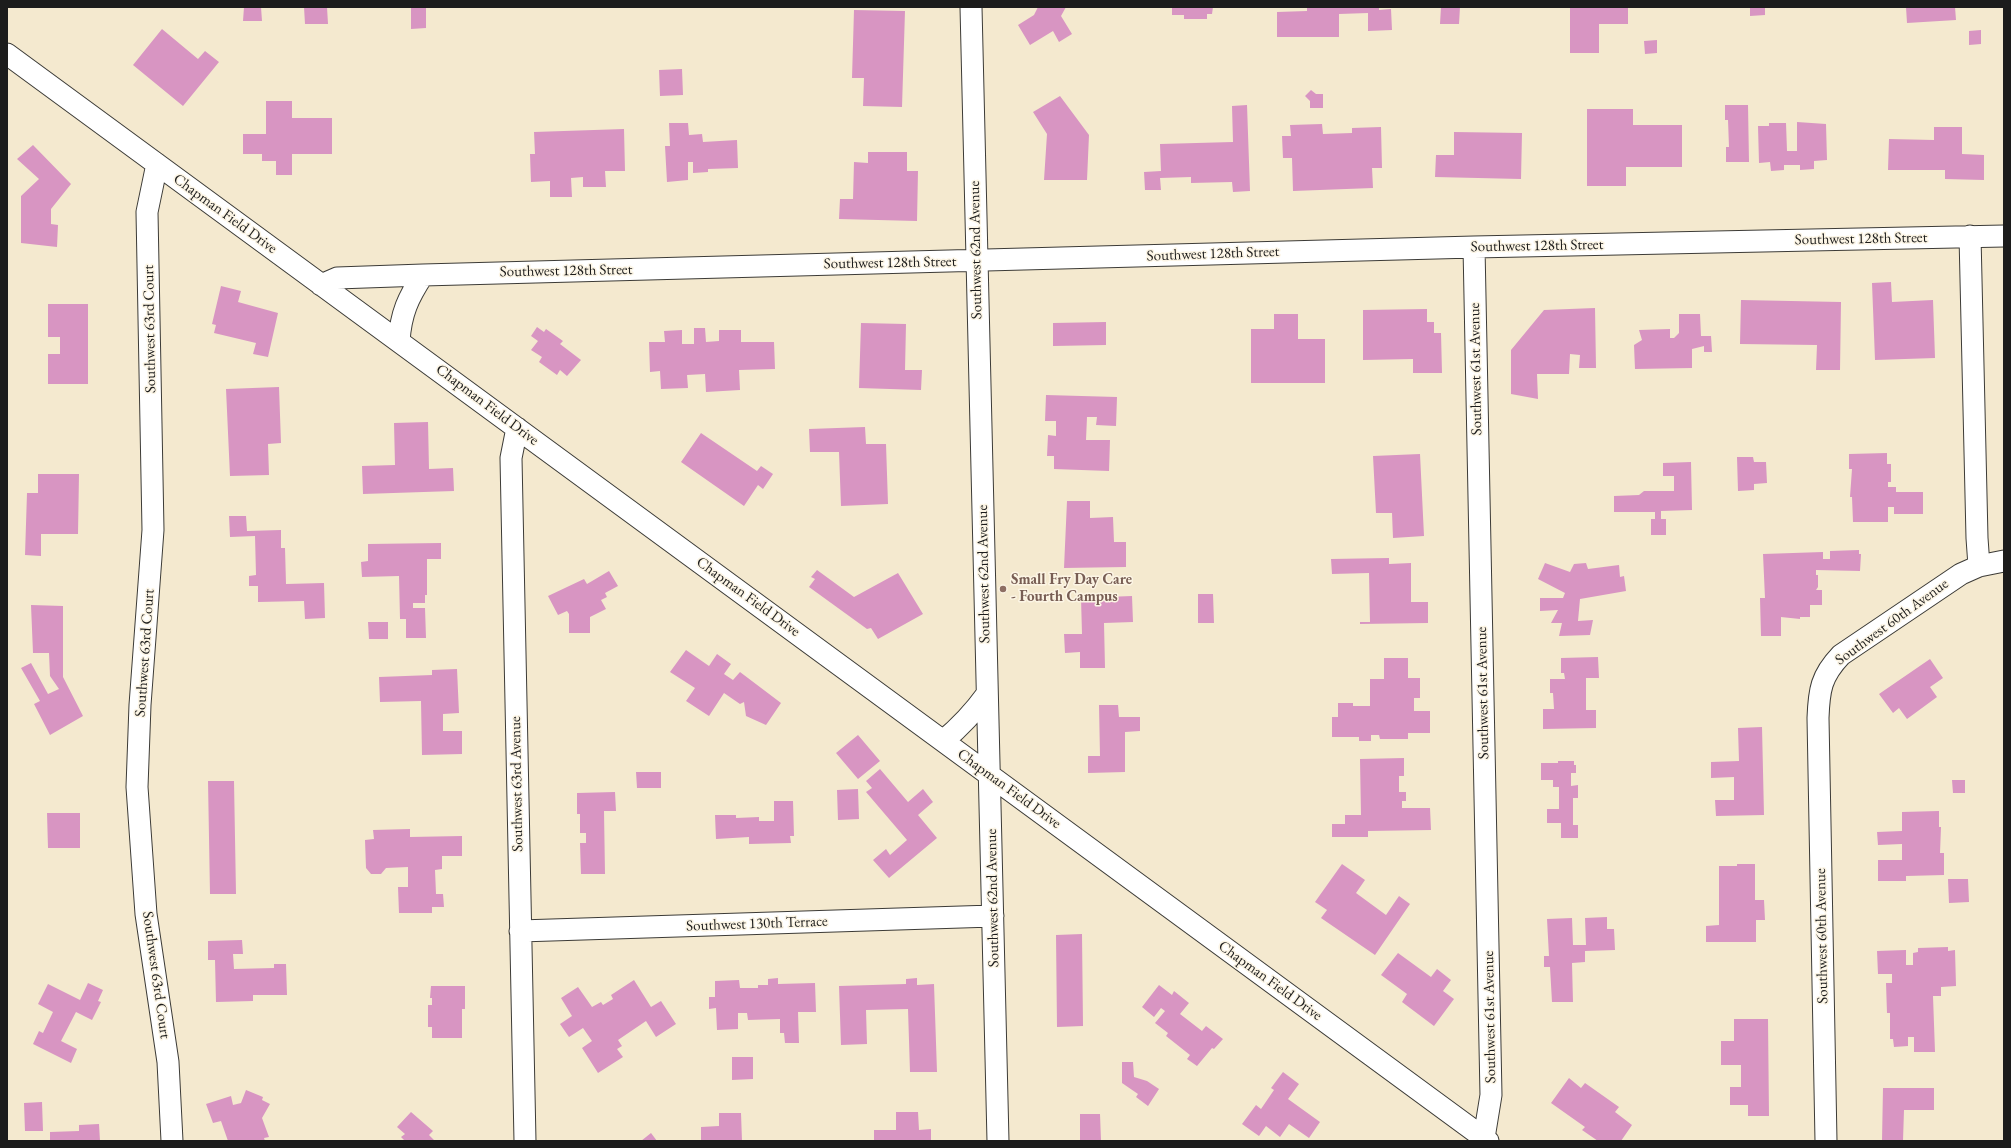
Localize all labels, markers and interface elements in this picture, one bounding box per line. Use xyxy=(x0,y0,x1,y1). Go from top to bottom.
street label: Chapman Field Drive xyxy=(169,170,281,258)
street label: Southwest 62nd Avenue xyxy=(966,181,986,319)
street label: Southwest 128th Street xyxy=(1795,229,1927,249)
street label: Southwest 128th Street xyxy=(1471,236,1603,256)
street label: Southwest 128th Street xyxy=(1146,243,1280,265)
street label: Southwest 128th Street xyxy=(824,253,956,273)
street label: Southwest 128th Street xyxy=(500,261,632,281)
street label: Southwest 63rd Court xyxy=(140,265,160,393)
street label: Southwest 61st Avenue xyxy=(1466,303,1486,435)
street label: Chapman Field Drive xyxy=(432,360,542,450)
street label: Southwest 62nd Avenue xyxy=(974,505,994,643)
street label: Chapman Field Drive xyxy=(692,553,804,641)
place label: Small Fry Day Care - Fourth Campus xyxy=(1011,571,1132,606)
street label: Southwest 60th Avenue xyxy=(1832,575,1952,669)
marker: Small Fry Day Care - Fourth Campus xyxy=(998,584,1008,594)
street label: Southwest 63rd Court xyxy=(132,588,158,718)
street label: Southwest 61st Avenue xyxy=(1473,627,1493,759)
street label: Southwest 63rd Avenue xyxy=(507,716,527,852)
street label: Chapman Field Drive xyxy=(953,745,1065,833)
street label: Southwest 62nd Avenue xyxy=(983,829,1003,967)
street label: Southwest 60th Avenue xyxy=(1812,868,1832,1004)
street label: Southwest 63rd Court xyxy=(138,910,174,1040)
street label: Southwest 130th Terrace xyxy=(686,913,828,935)
street label: Chapman Field Drive xyxy=(1214,937,1326,1025)
street label: Southwest 61st Avenue xyxy=(1480,951,1500,1083)

